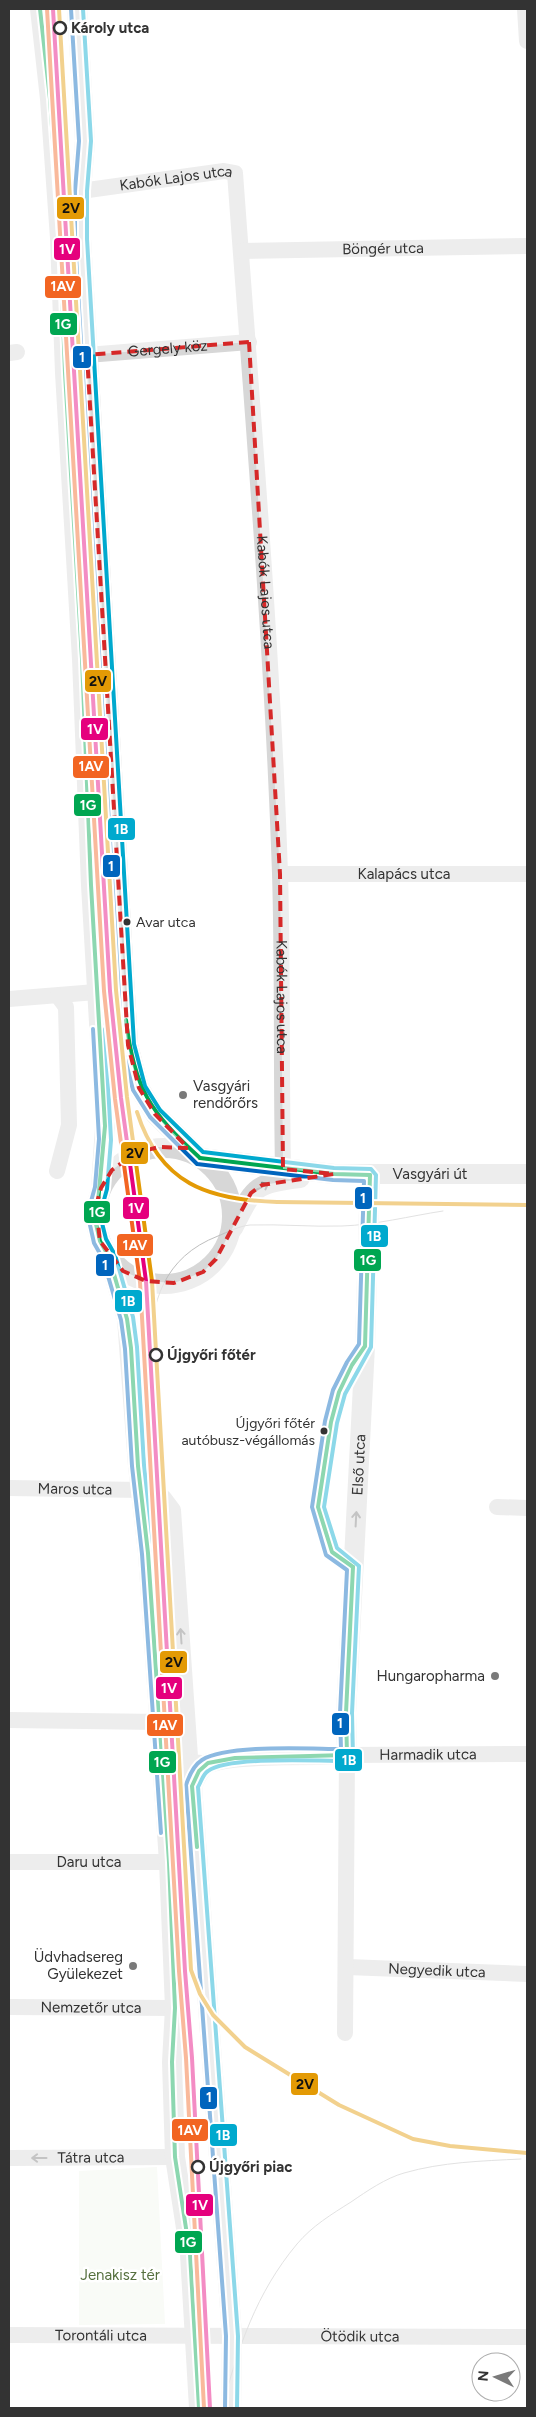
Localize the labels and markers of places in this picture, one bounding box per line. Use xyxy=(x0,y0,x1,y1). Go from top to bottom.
place label: Károly utca xyxy=(71,19,149,37)
marker: Károly utca xyxy=(53,21,67,35)
place label: Avar utca xyxy=(136,914,196,931)
marker: Avar utca xyxy=(122,917,132,927)
place label: Vasgyári rendőrőrs xyxy=(193,1077,258,1112)
marker: Vasgyári rendőrőrs xyxy=(177,1089,189,1101)
place label: Újgyőri főtér xyxy=(167,1346,256,1364)
marker: Újgyőri főtér xyxy=(149,1348,163,1362)
place label: Újgyőri főtér autóbusz-végállomás xyxy=(181,1415,315,1449)
marker: Újgyőri főtér autóbusz-végállomás xyxy=(319,1426,329,1436)
place label: Hungaropharma xyxy=(376,1667,485,1685)
marker: Hungaropharma xyxy=(489,1670,501,1682)
place label: Üdvhadsereg Gyülekezet xyxy=(34,1948,123,1983)
marker: Üdvhadsereg Gyülekezet xyxy=(127,1960,139,1972)
place label: Újgyőri piac xyxy=(209,2158,292,2176)
marker: Újgyőri piac xyxy=(191,2160,205,2174)

